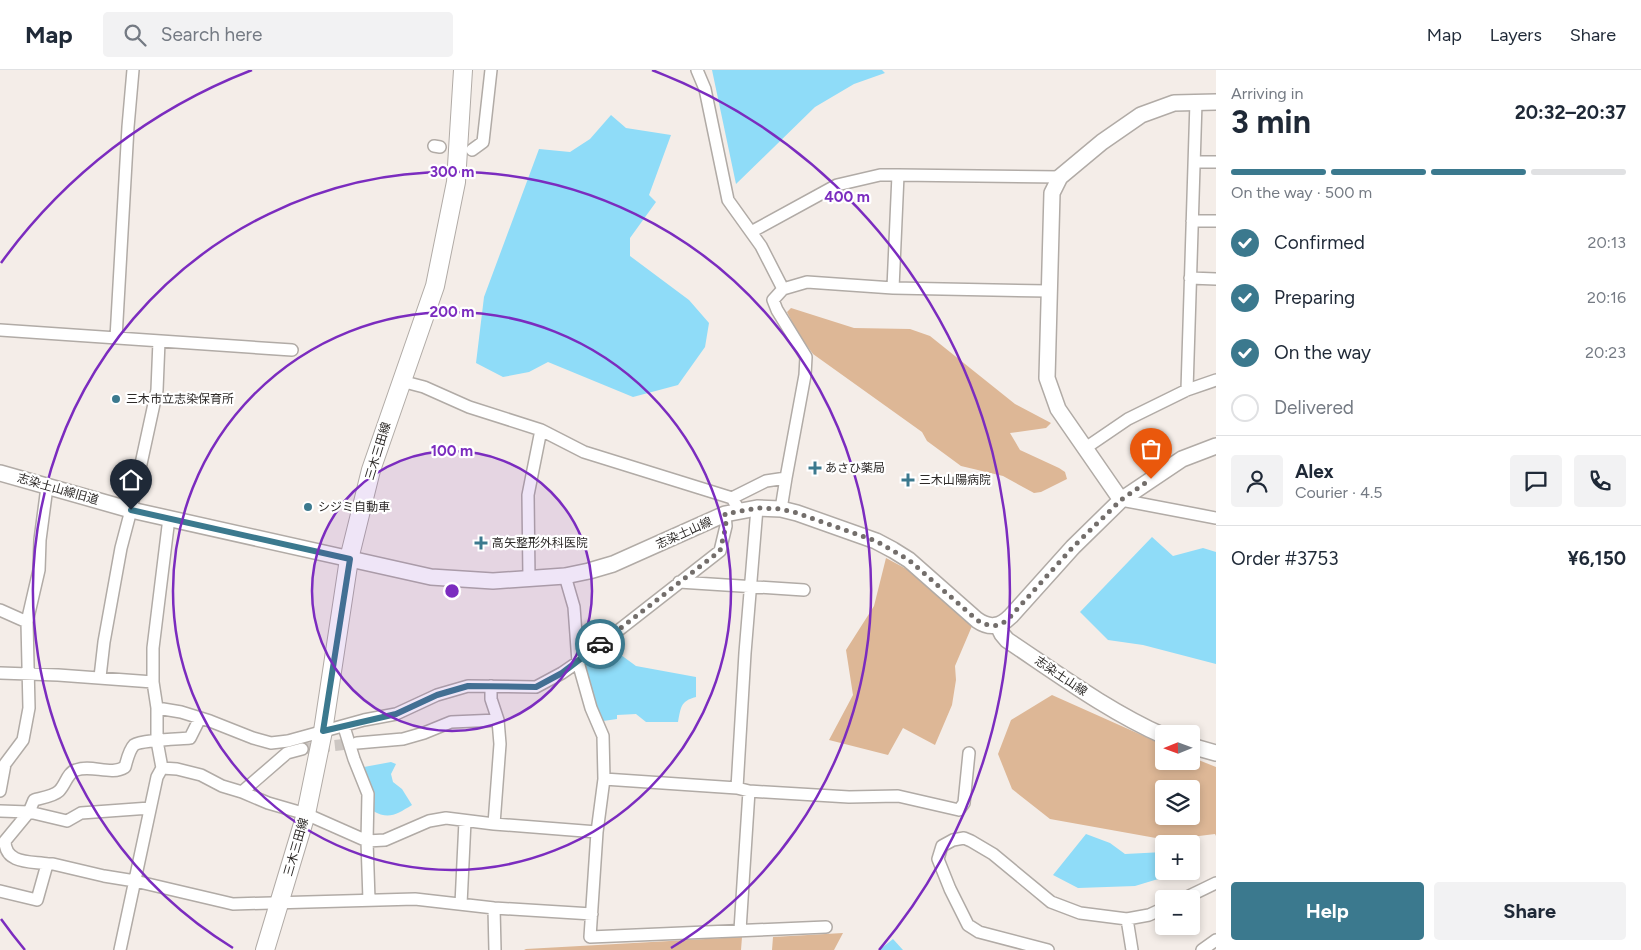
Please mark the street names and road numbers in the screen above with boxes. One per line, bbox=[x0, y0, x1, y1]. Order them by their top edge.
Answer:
street label: 三木三田線 bbox=[363, 420, 393, 482]
street label: 志染土山線旧道 bbox=[16, 471, 100, 507]
street label: 志染土山線 bbox=[654, 514, 714, 552]
street label: 志染土山線 bbox=[1032, 653, 1090, 699]
street label: 三木三田線 bbox=[281, 816, 311, 878]

